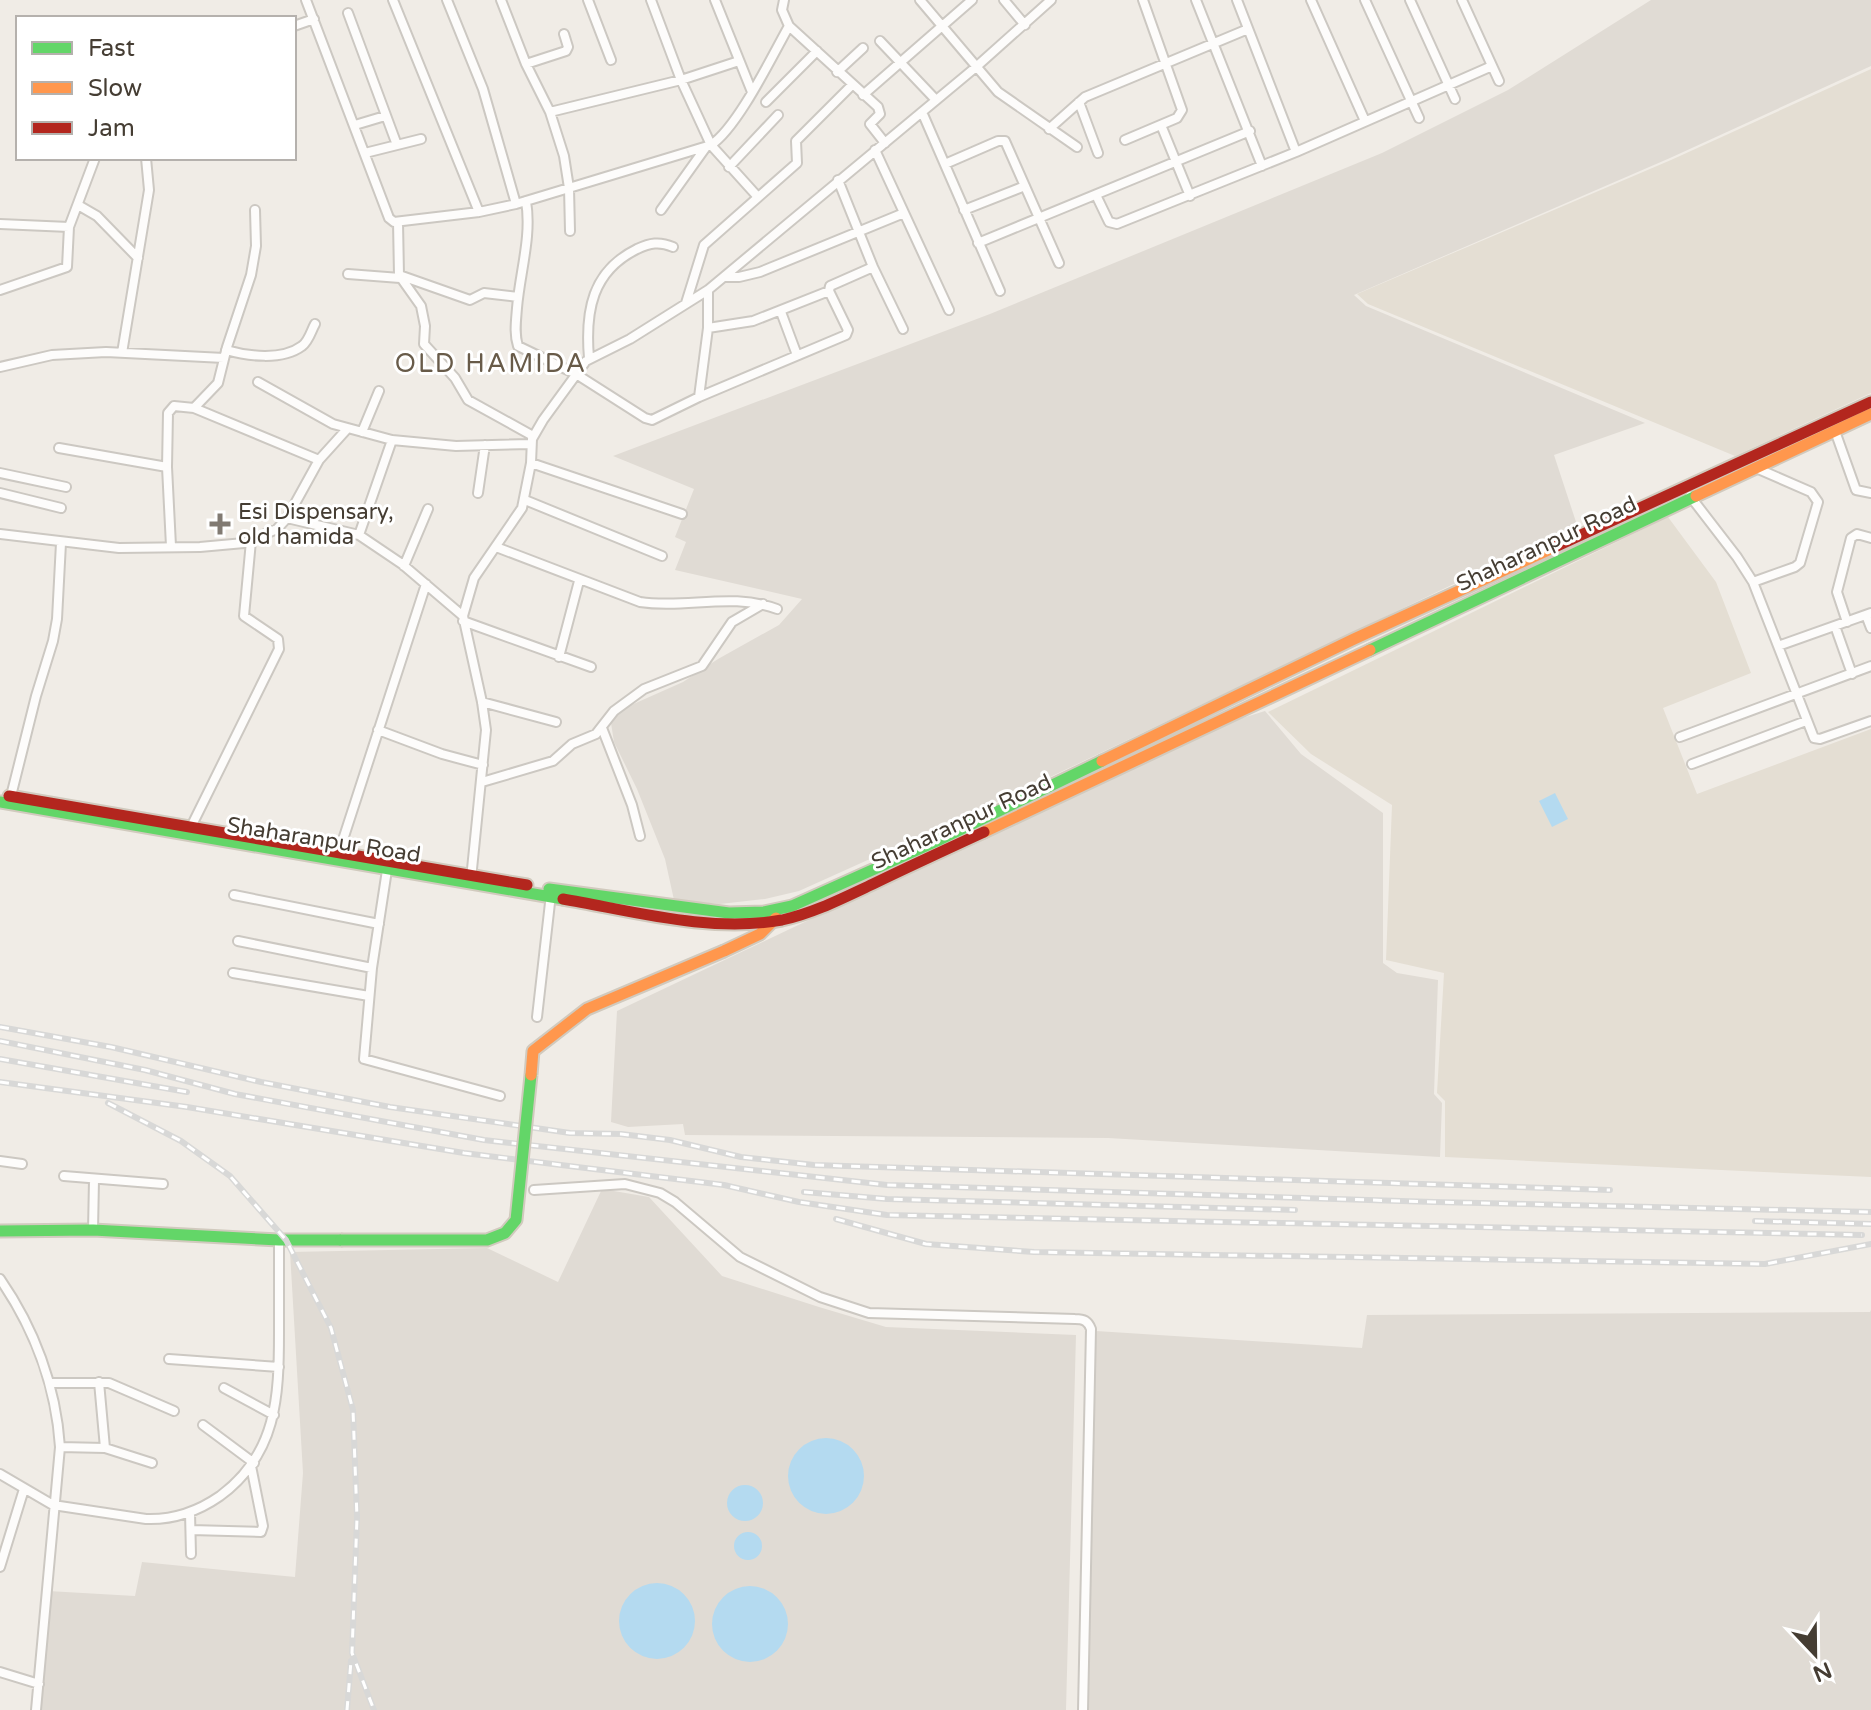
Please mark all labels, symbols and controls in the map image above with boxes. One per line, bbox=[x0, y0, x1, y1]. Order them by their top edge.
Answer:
legend bbox=[16, 16, 296, 160]
text: Fast bbox=[88, 34, 135, 63]
text: Slow bbox=[88, 74, 142, 103]
text: Jam bbox=[88, 114, 135, 143]
district label: OLD HAMIDA bbox=[395, 348, 587, 379]
street label: Shaharanpur Road bbox=[1452, 491, 1641, 597]
place label: Esi Dispensary, old hamida bbox=[238, 499, 394, 550]
marker: Esi Dispensary, old hamida bbox=[209, 513, 231, 535]
street label: Shaharanpur Road bbox=[867, 769, 1056, 875]
street label: Shaharanpur Road bbox=[225, 812, 423, 868]
north arrow bbox=[1775, 1614, 1855, 1694]
text: N bbox=[1809, 1656, 1835, 1687]

